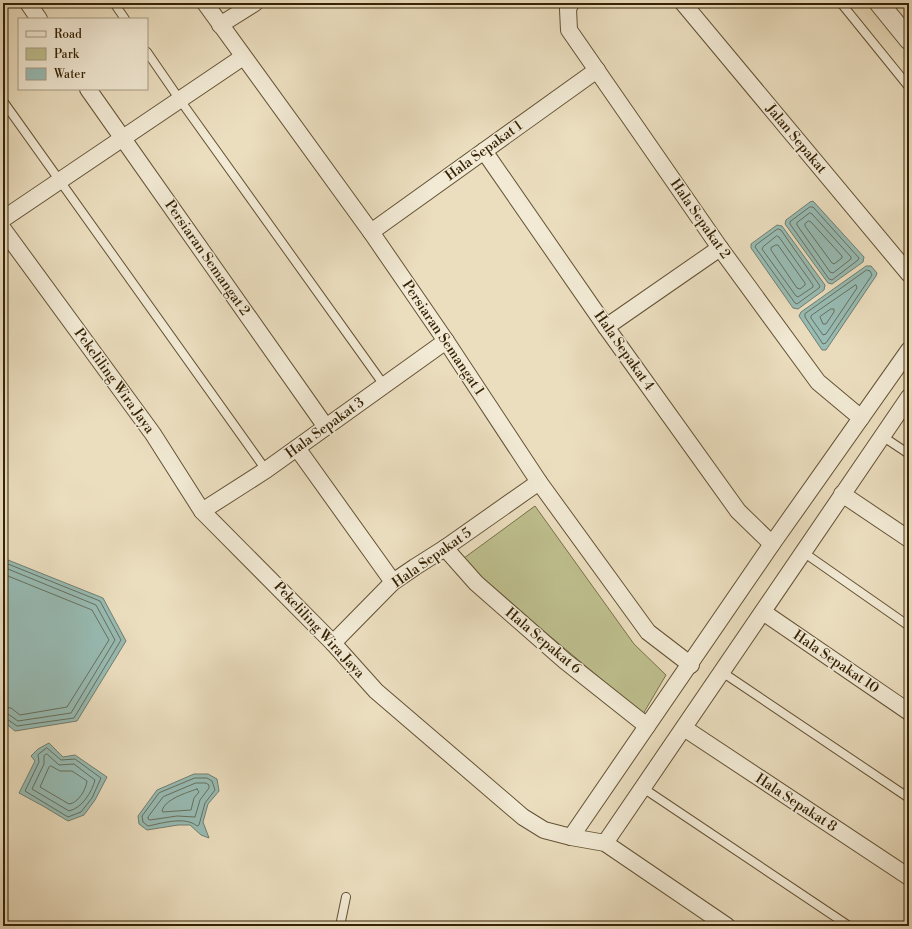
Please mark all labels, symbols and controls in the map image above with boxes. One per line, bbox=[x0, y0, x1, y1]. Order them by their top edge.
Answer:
legend bbox=[18, 18, 148, 90]
text: Road bbox=[54, 27, 82, 42]
text: Park bbox=[54, 47, 80, 62]
text: Water bbox=[53, 67, 86, 82]
street label: Jalan Sepakat bbox=[761, 100, 830, 178]
street label: Hala Sepakat 1 bbox=[442, 117, 526, 185]
street label: Hala Sepakat 2 bbox=[666, 176, 734, 262]
street label: Persiaran Semangat 2 bbox=[160, 197, 254, 319]
street label: Persiaran Semangat 1 bbox=[398, 277, 488, 399]
street label: Hala Sepakat 4 bbox=[590, 307, 658, 395]
street label: Pekeliling Wira Jaya bbox=[70, 325, 159, 438]
street label: Hala Sepakat 3 bbox=[282, 393, 368, 463]
street label: Hala Sepakat 5 bbox=[389, 524, 476, 592]
street label: Pekeliling Wira Jaya bbox=[270, 578, 369, 683]
street label: Hala Sepakat 6 bbox=[501, 604, 585, 678]
street label: Hala Sepakat 10 bbox=[789, 627, 883, 697]
street label: Hala Sepakat 8 bbox=[752, 770, 840, 836]

